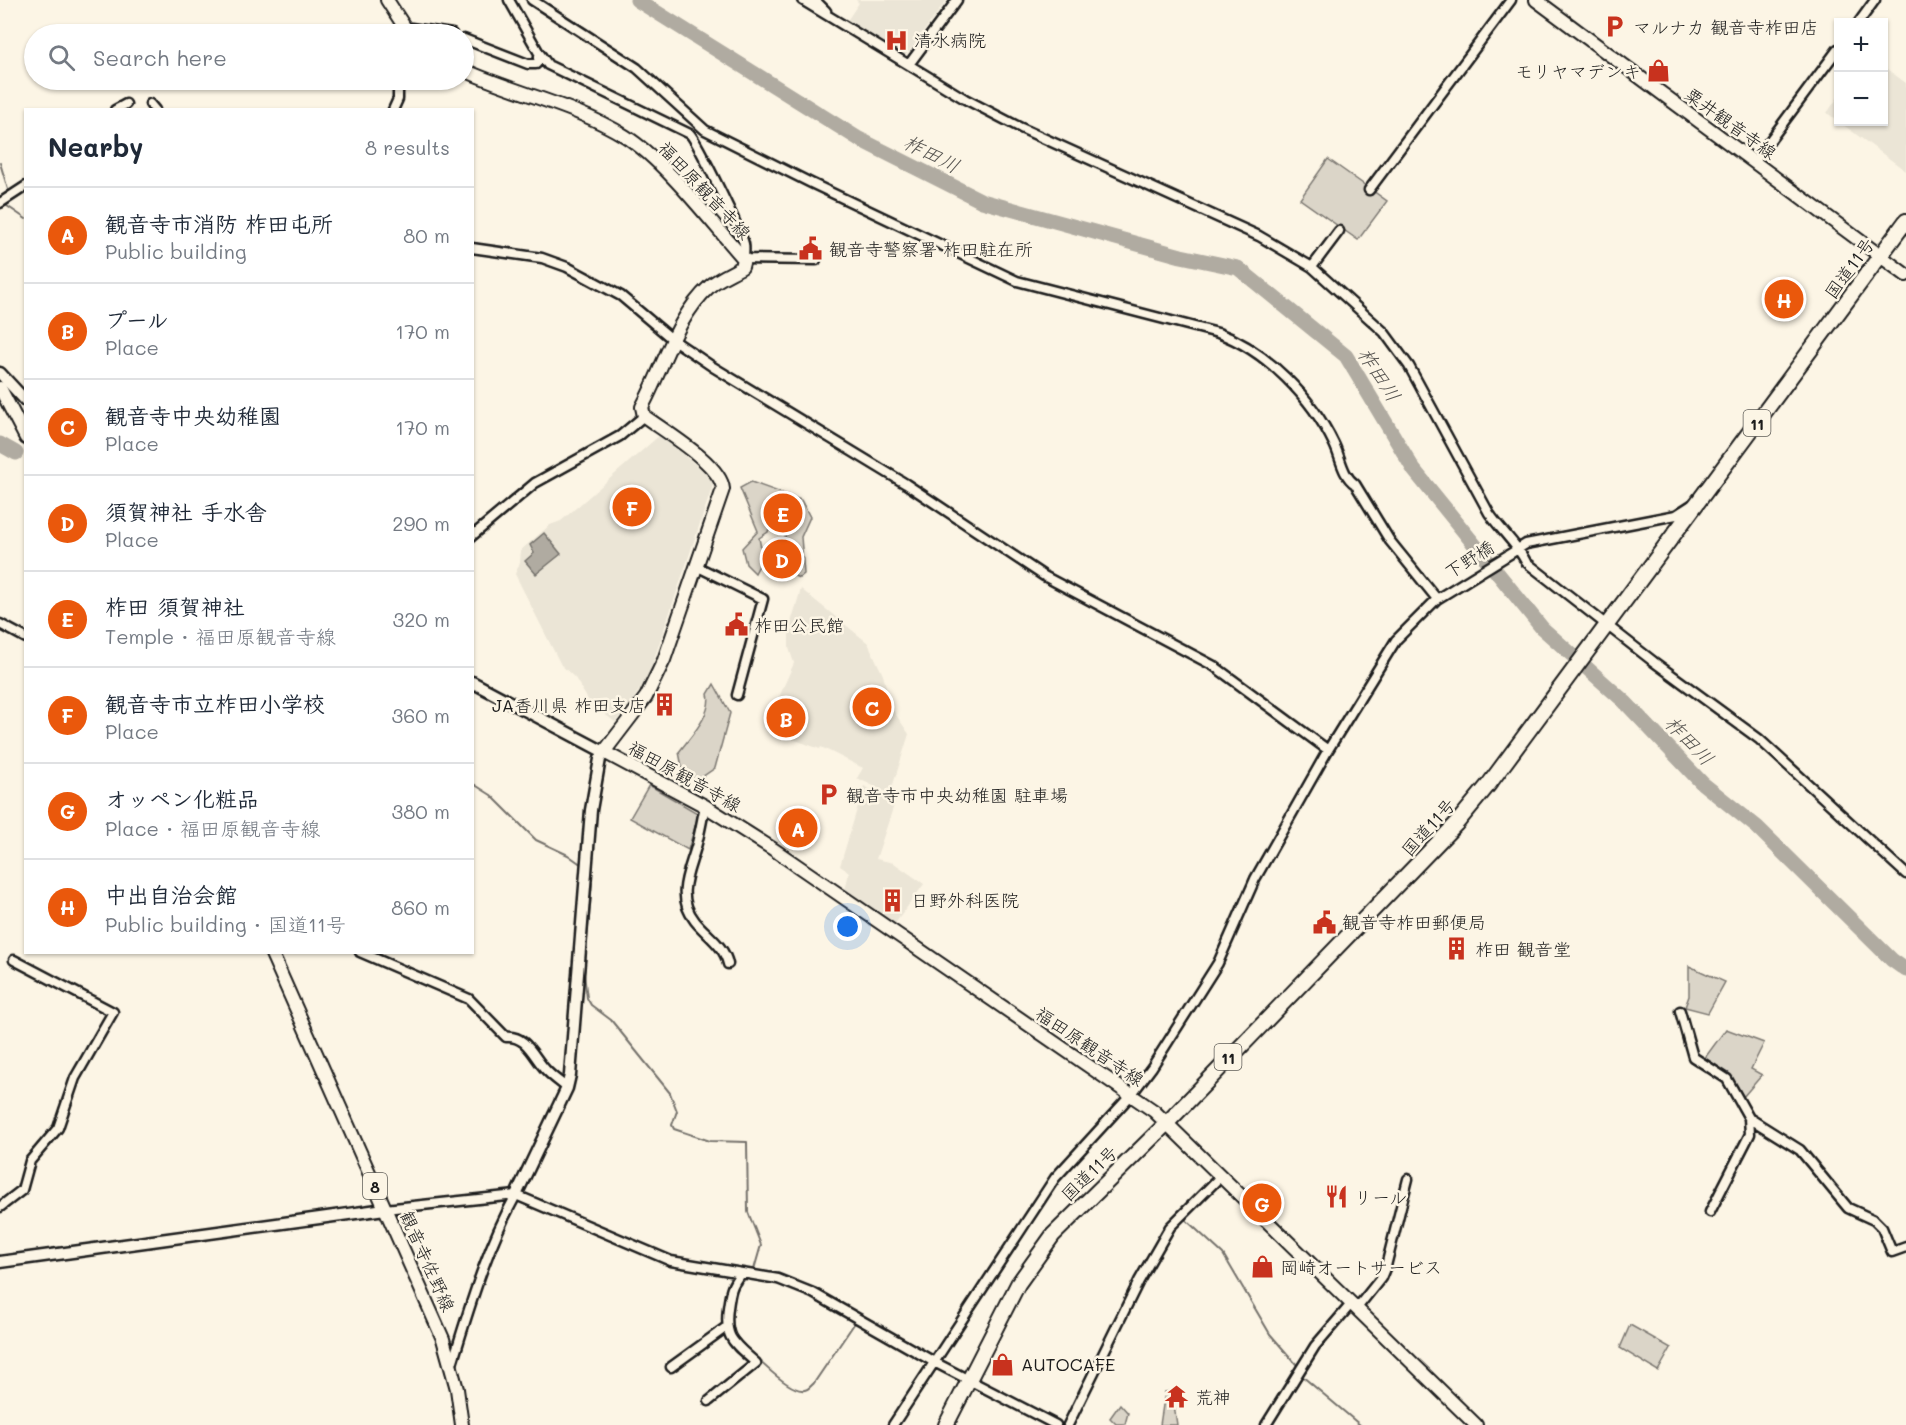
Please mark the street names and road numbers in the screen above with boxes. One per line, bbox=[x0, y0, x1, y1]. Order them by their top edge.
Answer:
street label: 粟井観音寺線 bbox=[1680, 82, 1782, 164]
street label: 福田原観音寺線 bbox=[653, 136, 757, 244]
street label: 国道11号 bbox=[1819, 233, 1879, 303]
road number: 11 bbox=[1744, 410, 1770, 436]
street label: 下野橋 bbox=[1440, 535, 1498, 583]
street label: 福田原観音寺線 bbox=[624, 735, 746, 817]
street label: 国道11号 bbox=[1396, 793, 1460, 861]
street label: 福田原観音寺線 bbox=[1031, 1001, 1149, 1091]
road number: 11 bbox=[1214, 1044, 1242, 1070]
street label: 国道11号 bbox=[1055, 1140, 1123, 1206]
road number: 8 bbox=[363, 1173, 387, 1199]
street label: 観音寺佐野線 bbox=[395, 1207, 461, 1315]

